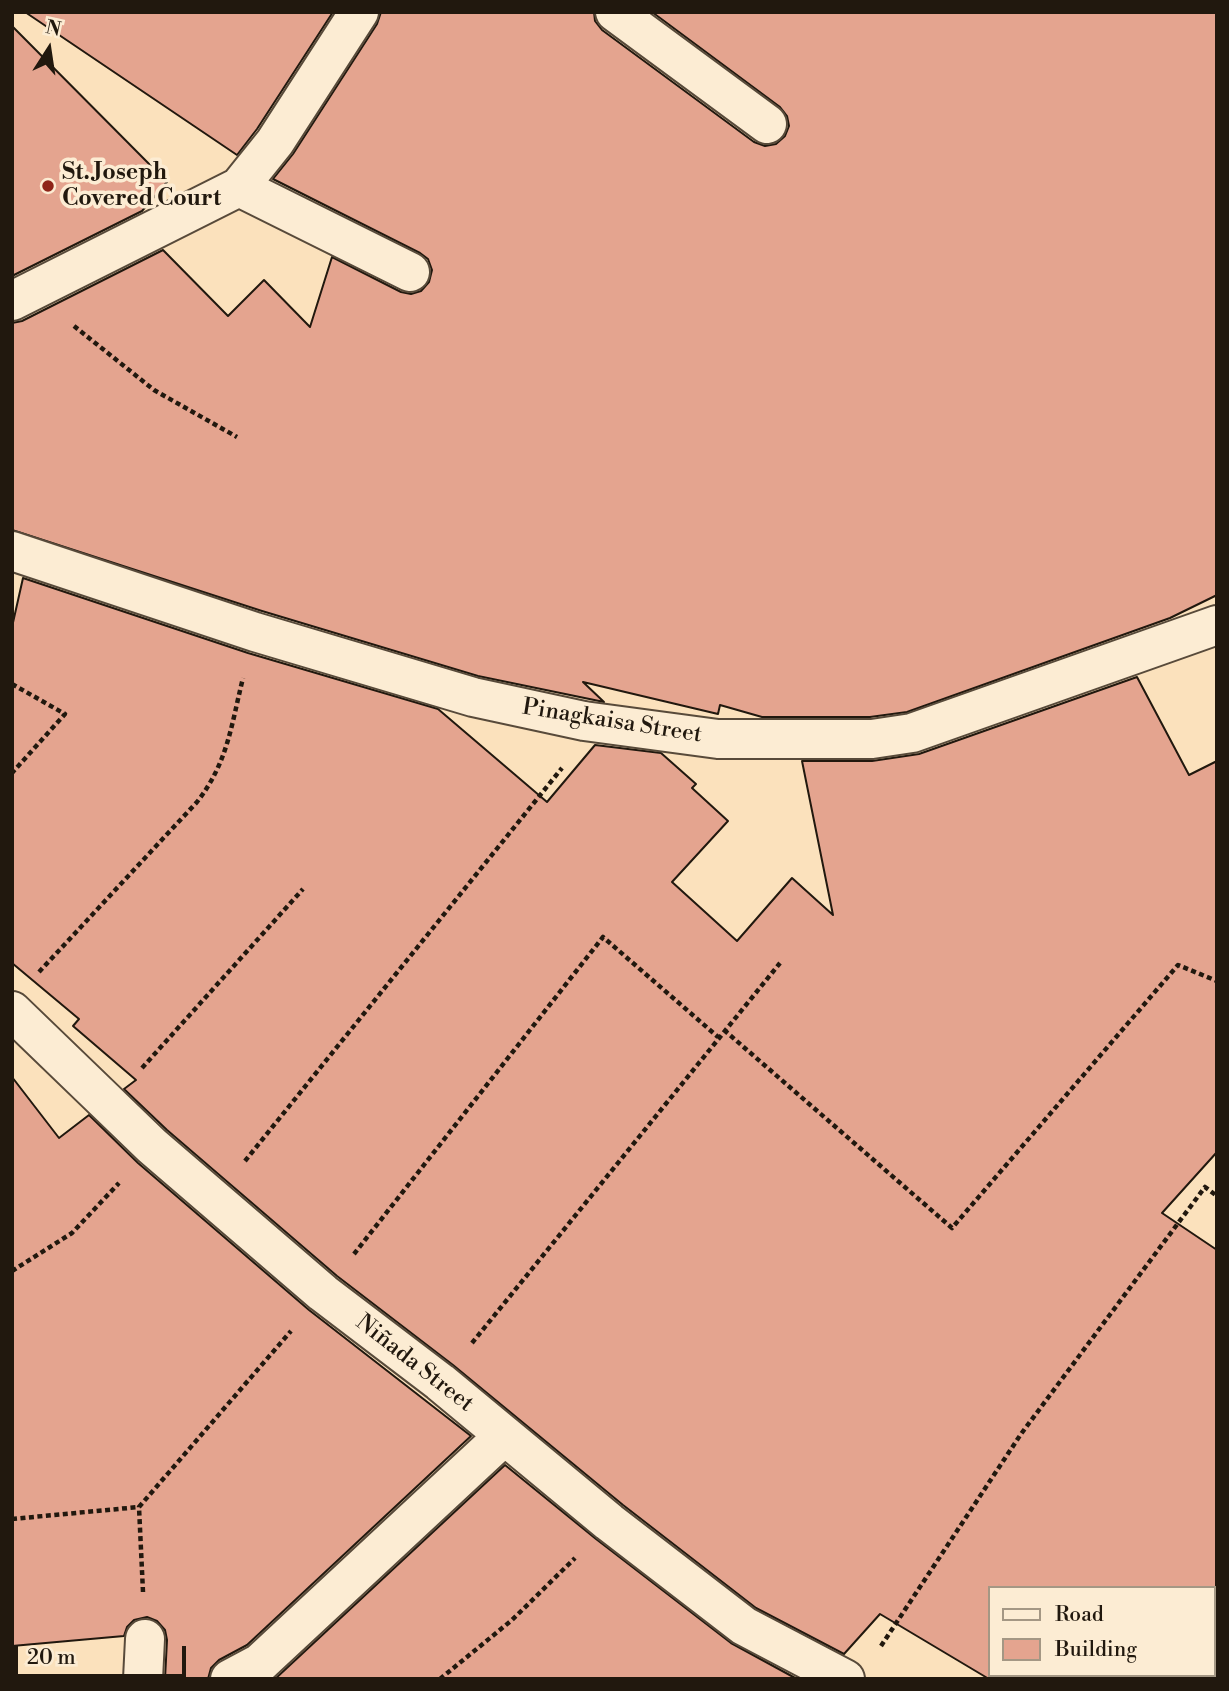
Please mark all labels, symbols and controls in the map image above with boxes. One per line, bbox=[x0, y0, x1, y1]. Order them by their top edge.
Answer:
north arrow bbox=[14, 14, 84, 84]
text: N bbox=[44, 15, 63, 42]
place label: St. Joseph Covered Court bbox=[62, 159, 221, 213]
marker: St. Joseph Covered Court bbox=[40, 178, 56, 194]
street label: Pinagkaisa Street bbox=[520, 694, 704, 750]
street label: Niñada Street bbox=[350, 1309, 478, 1419]
legend bbox=[988, 1586, 1215, 1677]
text: Road bbox=[1055, 1602, 1104, 1628]
scale bar bbox=[18, 1632, 189, 1676]
text: Building bbox=[1055, 1637, 1137, 1663]
text: 20 m bbox=[27, 1645, 76, 1671]

